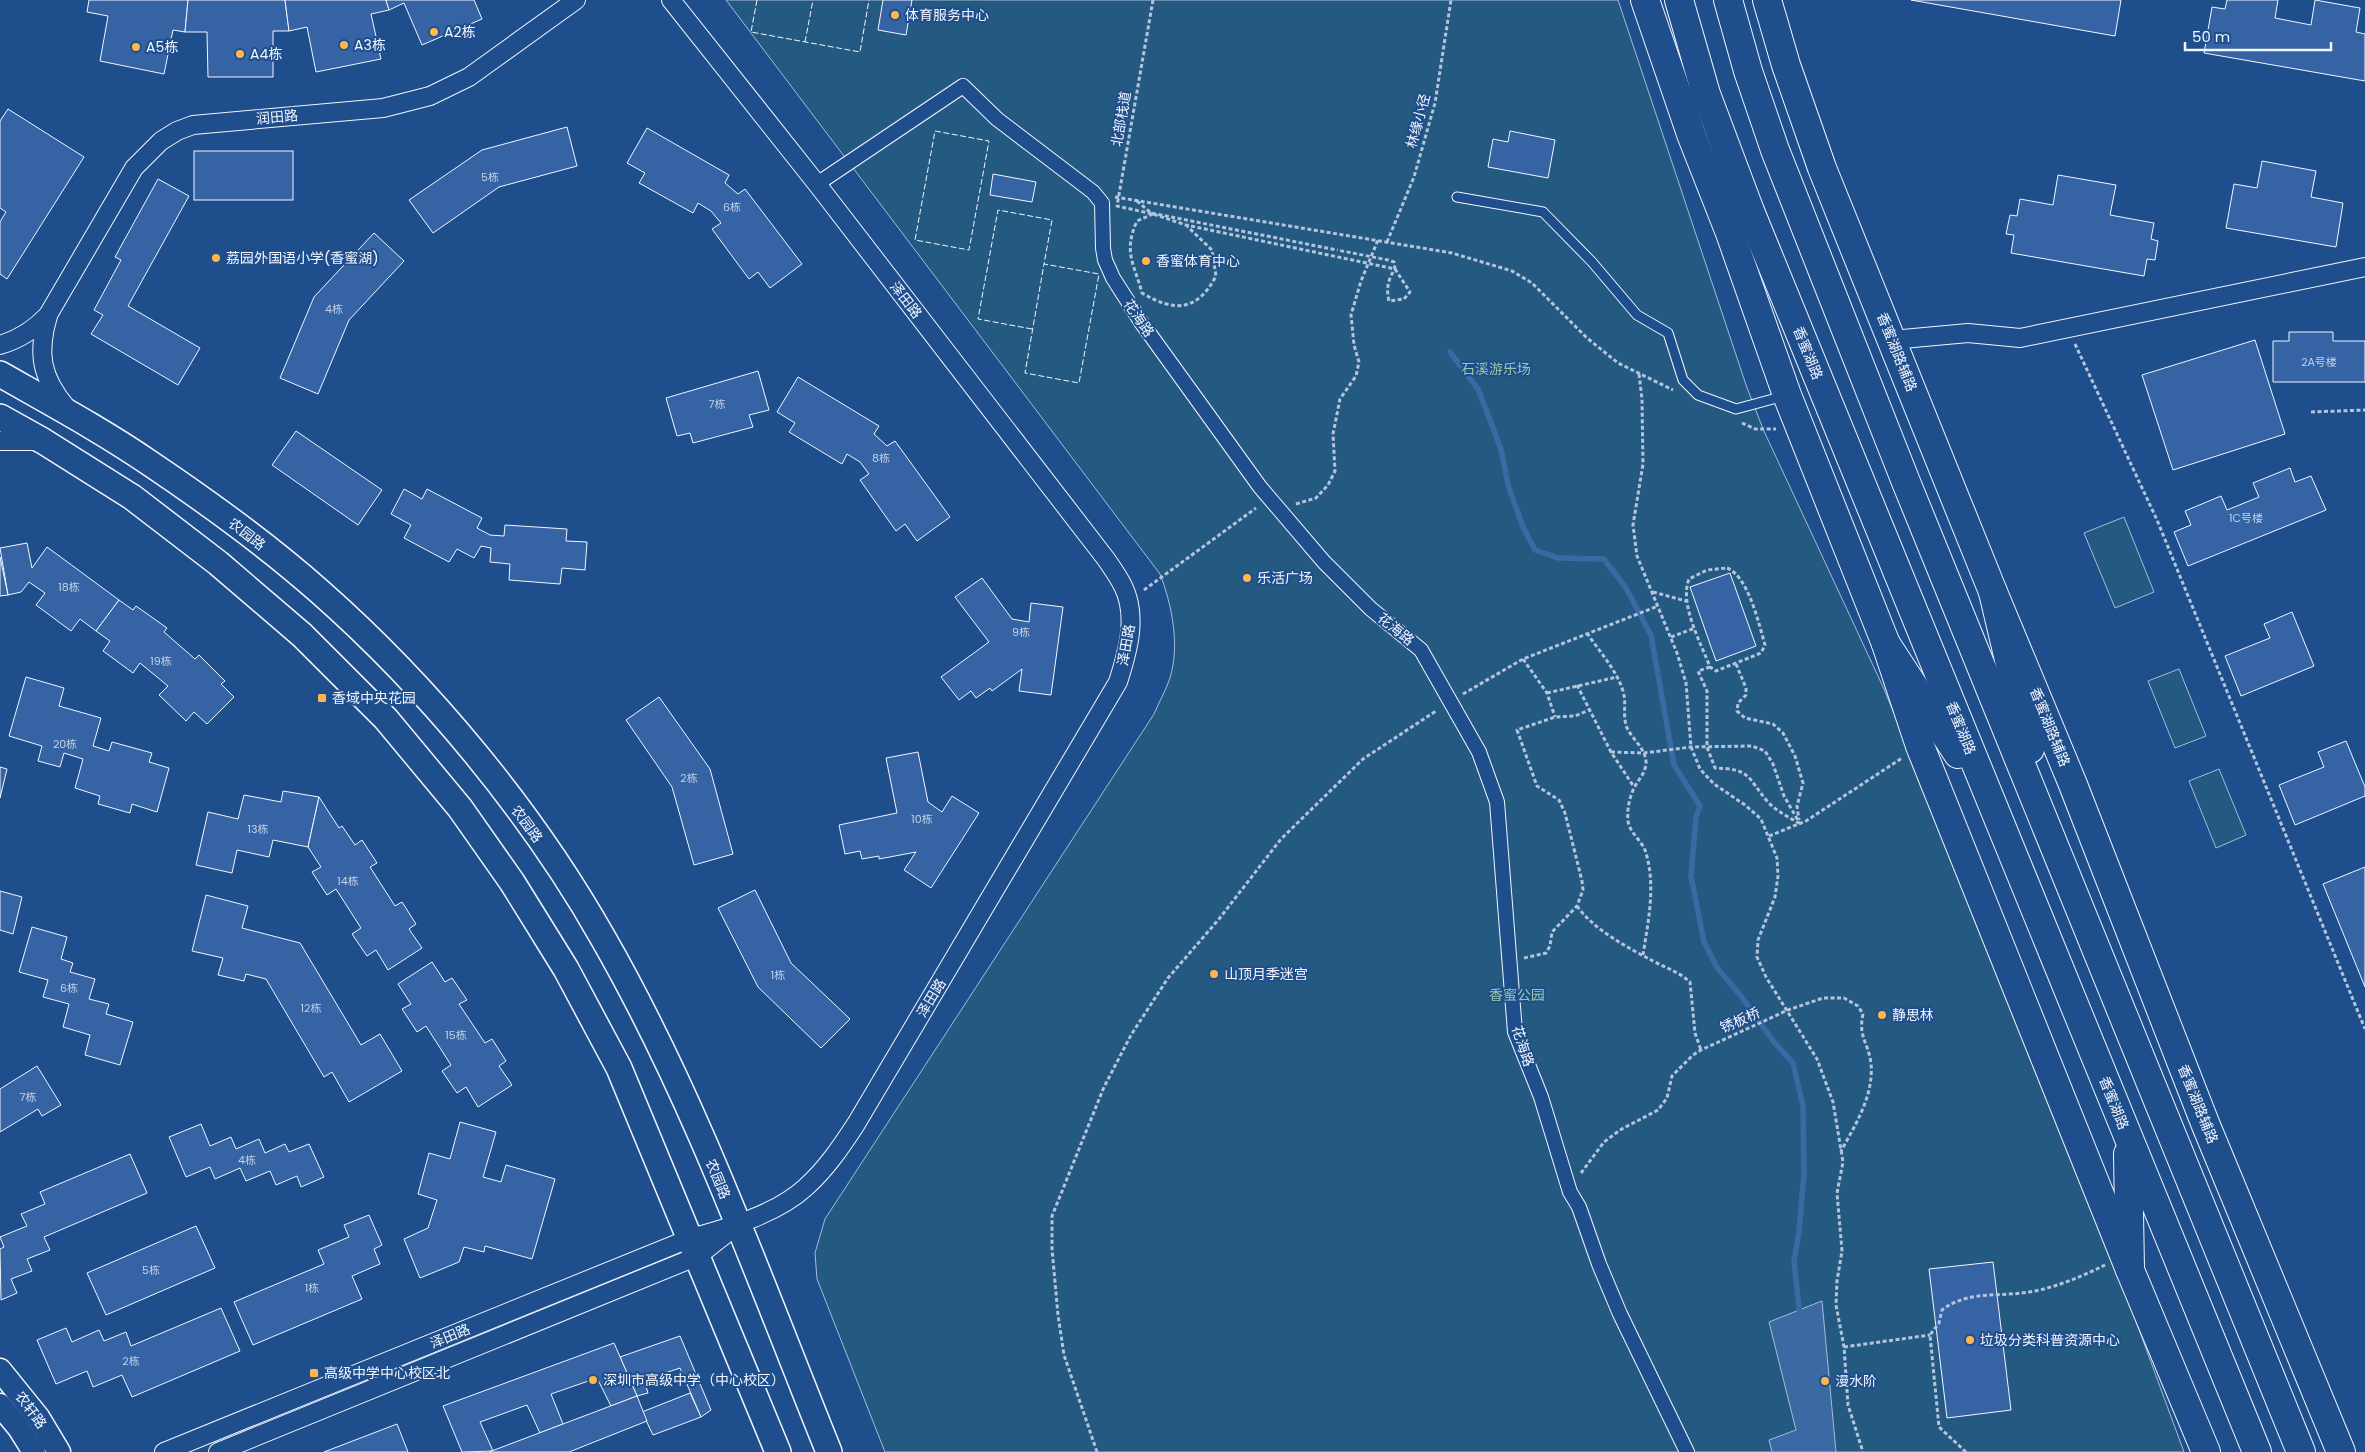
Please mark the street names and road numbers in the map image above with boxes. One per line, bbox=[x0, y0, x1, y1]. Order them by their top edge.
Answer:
street label: 北部栈道 bbox=[1106, 90, 1136, 148]
street label: 林缘小径 bbox=[1401, 91, 1435, 151]
street label: 润田路 bbox=[255, 105, 299, 129]
street label: 泽田路 bbox=[885, 277, 927, 323]
street label: 花海路 bbox=[1119, 295, 1159, 341]
street label: 香蜜湖路辅路 bbox=[1872, 309, 1922, 395]
street label: 香蜜湖路 bbox=[1788, 323, 1828, 383]
street label: 农园路 bbox=[224, 513, 270, 555]
street label: 花海路 bbox=[1373, 608, 1419, 650]
street label: 泽田路 bbox=[1113, 623, 1139, 667]
street label: 香蜜湖路辅路 bbox=[2025, 684, 2075, 770]
street label: 香蜜湖路 bbox=[1941, 698, 1981, 758]
street label: 农园路 bbox=[507, 801, 547, 847]
street label: 泽田路 bbox=[912, 975, 950, 1021]
street label: 锈板桥 bbox=[1717, 1002, 1763, 1038]
street label: 花海路 bbox=[1507, 1023, 1539, 1069]
street label: 香蜜湖路辅路 bbox=[2173, 1061, 2223, 1147]
street label: 香蜜湖路 bbox=[2094, 1073, 2134, 1133]
street label: 农园路 bbox=[701, 1156, 735, 1202]
street label: 泽田路 bbox=[427, 1319, 473, 1353]
street label: 农轩路 bbox=[11, 1387, 51, 1433]

